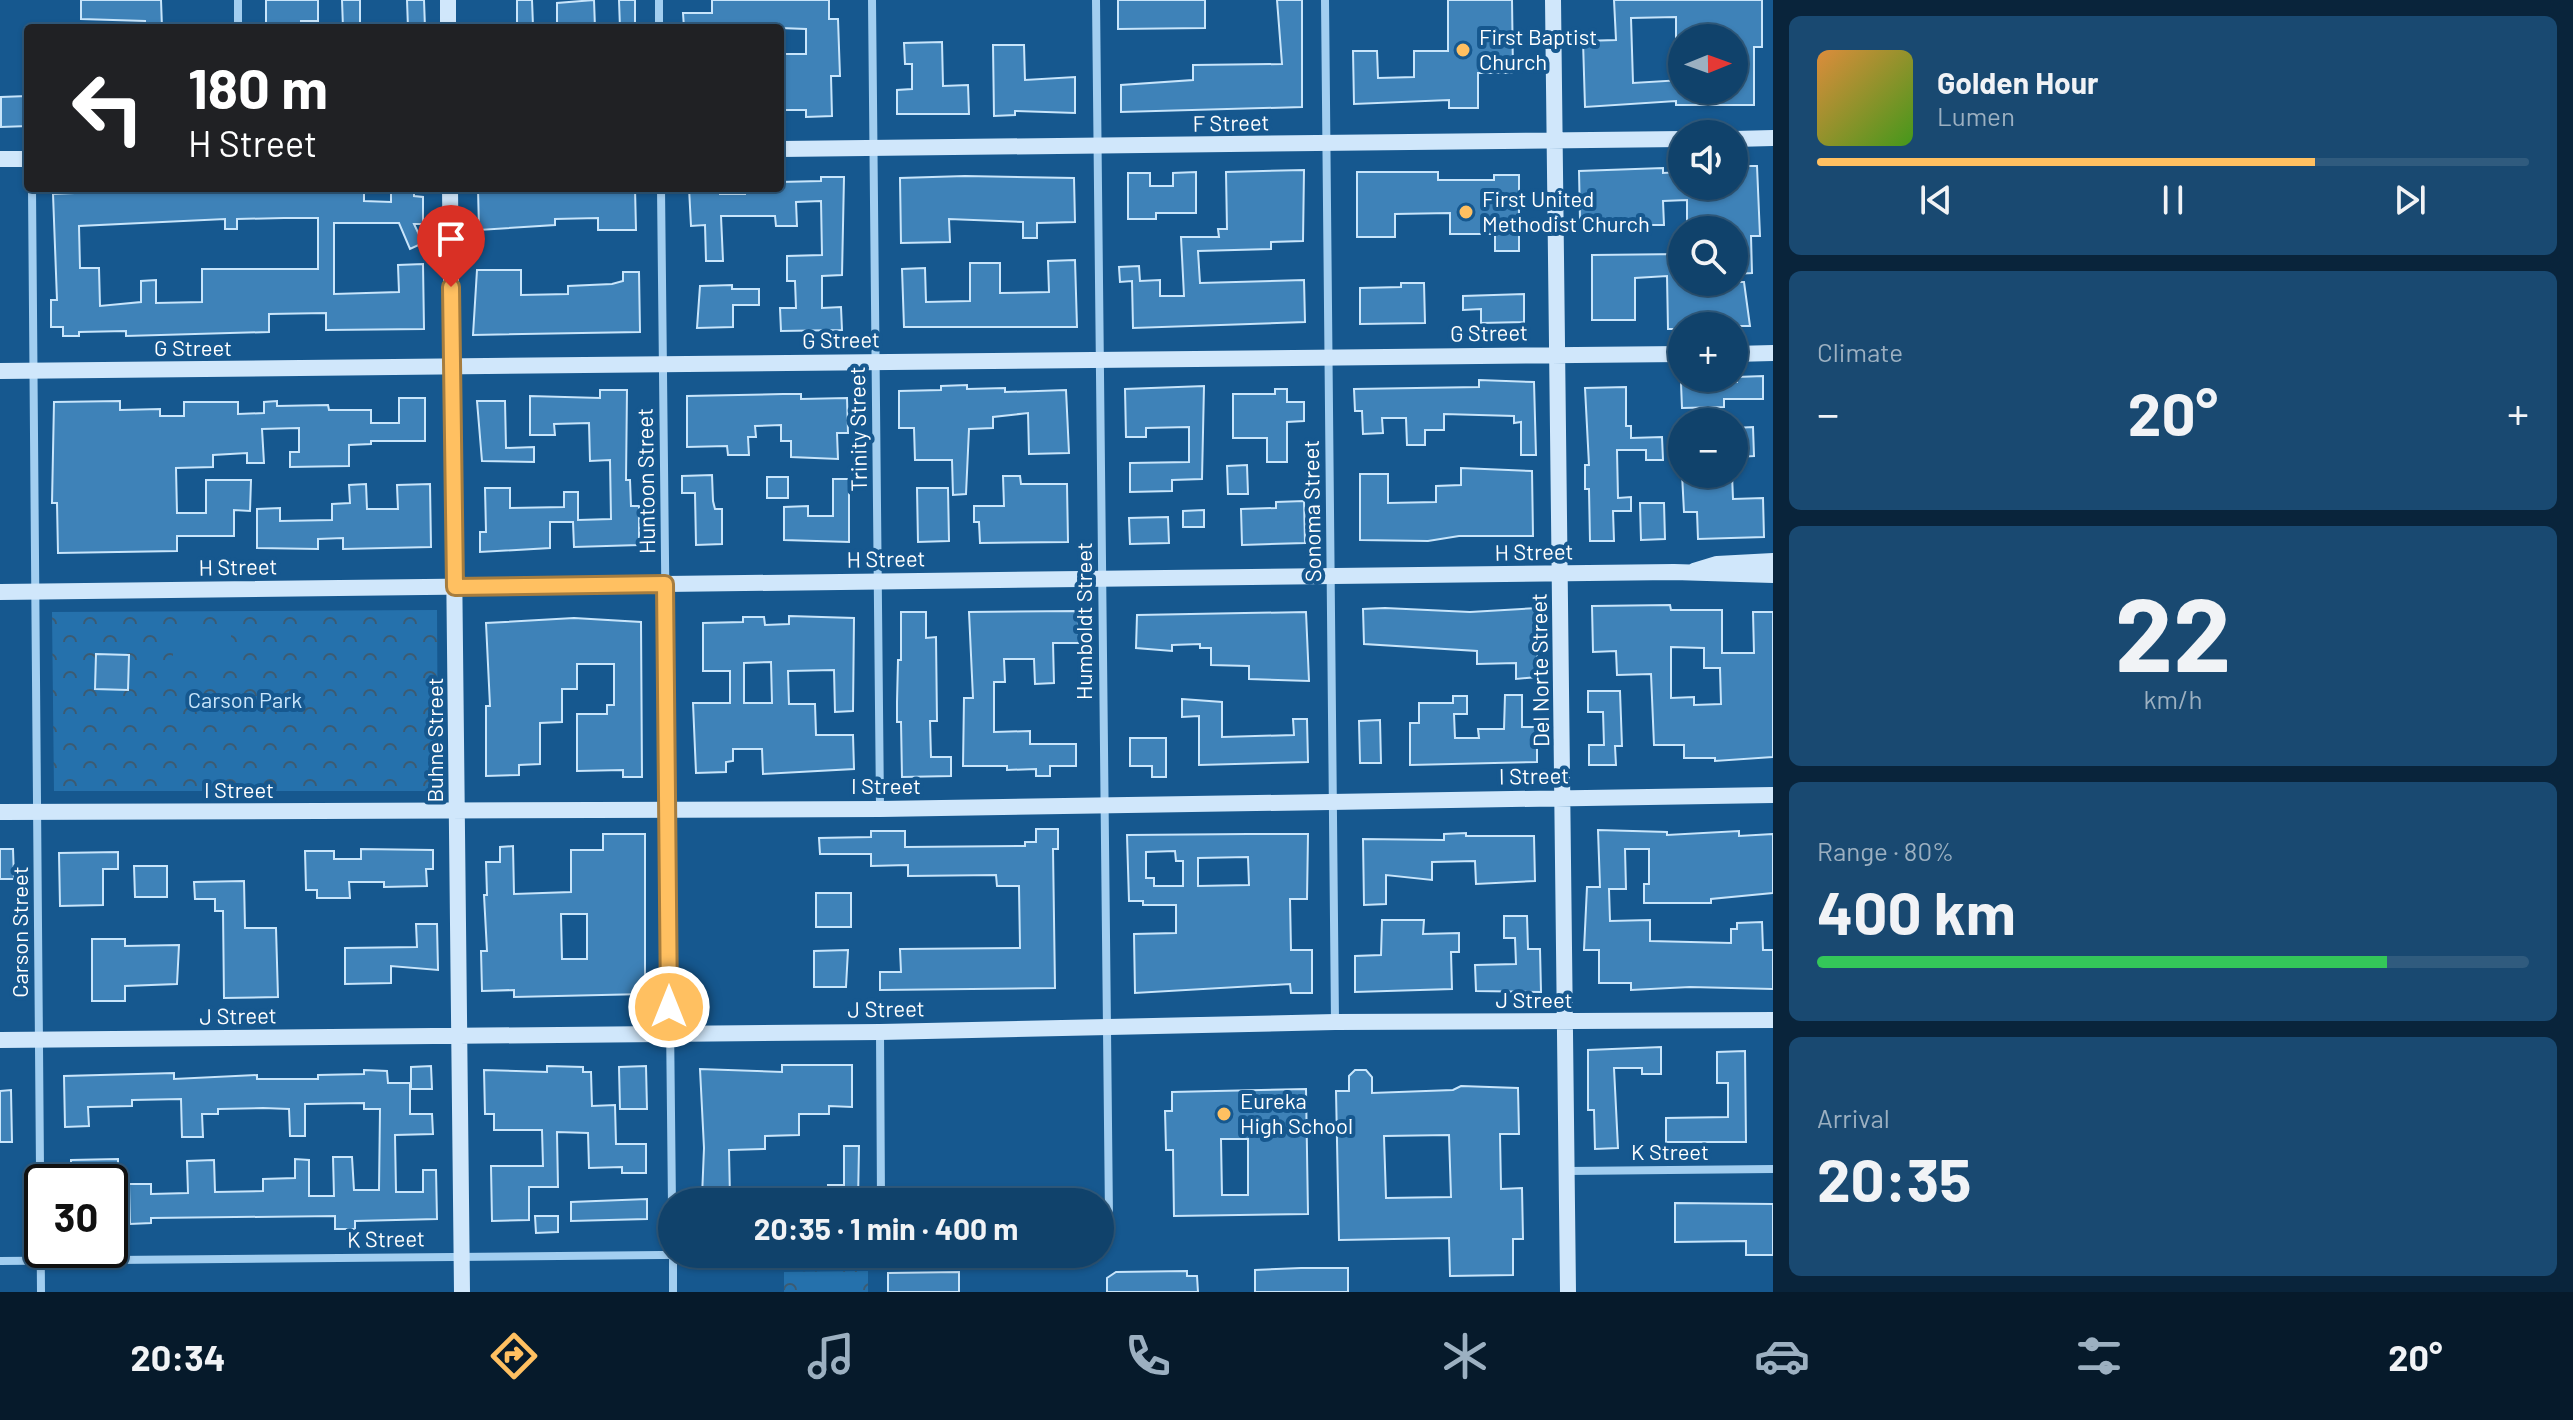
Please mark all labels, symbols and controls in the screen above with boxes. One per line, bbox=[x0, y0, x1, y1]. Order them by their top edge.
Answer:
place label: First Baptist Church bbox=[1479, 23, 1597, 74]
north arrow bbox=[1668, 24, 1748, 104]
map controls bbox=[1668, 24, 1748, 488]
marker: First Baptist Church bbox=[1454, 41, 1472, 59]
text: 180 m bbox=[188, 53, 328, 120]
icon: left bbox=[56, 56, 160, 160]
text: Golden Hour bbox=[1937, 64, 2099, 100]
text: Lumen bbox=[1937, 100, 2015, 131]
street label: F Street bbox=[1192, 108, 1270, 136]
button: sound bbox=[1668, 120, 1748, 200]
text: H Street bbox=[188, 121, 317, 164]
icon: previous bbox=[1914, 178, 1958, 222]
icon: pause bbox=[2151, 178, 2195, 222]
icon: next bbox=[2388, 178, 2432, 222]
place label: First United Methodist Church bbox=[1482, 185, 1650, 236]
marker: First United Methodist Church bbox=[1457, 203, 1475, 221]
pin bbox=[417, 205, 485, 287]
button: search bbox=[1668, 216, 1748, 296]
icon: arrive bbox=[429, 217, 473, 261]
button: + bbox=[1668, 312, 1748, 392]
street label: G Street bbox=[1450, 318, 1528, 346]
street label: G Street bbox=[802, 325, 880, 353]
street label: G Street bbox=[154, 334, 232, 360]
text: Climate bbox=[1817, 336, 1903, 367]
street label: Trinity Street bbox=[843, 366, 871, 492]
text: 20° bbox=[2128, 376, 2218, 448]
text: − bbox=[1817, 386, 1839, 439]
text: + bbox=[2507, 386, 2529, 439]
street label: Huntoon Street bbox=[631, 408, 659, 554]
button: − bbox=[1668, 408, 1748, 488]
street label: Sonoma Street bbox=[1297, 440, 1325, 582]
street label: H Street bbox=[1494, 537, 1574, 565]
street label: Humboldt Street bbox=[1070, 542, 1096, 700]
street label: H Street bbox=[846, 544, 926, 572]
street label: H Street bbox=[198, 552, 278, 580]
text: 22 bbox=[2115, 568, 2231, 693]
street label: Del Norte Street bbox=[1525, 593, 1553, 747]
street label: Buhne Street bbox=[421, 677, 447, 803]
text: km/h bbox=[2144, 683, 2202, 714]
park label: Carson Park bbox=[188, 686, 302, 712]
street label: I Street bbox=[1499, 761, 1569, 789]
street label: I Street bbox=[851, 772, 921, 798]
street label: I Street bbox=[204, 776, 274, 802]
text: Range · 80% bbox=[1817, 835, 1954, 866]
street label: Carson Street bbox=[6, 866, 32, 998]
text: 400 km bbox=[1817, 875, 2016, 947]
position arrow bbox=[627, 965, 711, 1049]
street label: J Street bbox=[1495, 986, 1573, 1012]
street label: J Street bbox=[847, 994, 925, 1022]
street label: J Street bbox=[199, 1001, 277, 1029]
place label: Eureka High School bbox=[1240, 1087, 1353, 1138]
text: Arrival bbox=[1817, 1102, 1890, 1133]
marker: Eureka High School bbox=[1215, 1105, 1233, 1123]
street label: K Street bbox=[1631, 1138, 1709, 1164]
text: 20:35 bbox=[1817, 1142, 1971, 1214]
speed limit sign: 30 bbox=[24, 1164, 128, 1268]
text: 20:35 · 1 min · 400 m bbox=[754, 1210, 1018, 1246]
street label: K Street bbox=[347, 1224, 425, 1252]
icon: directions bbox=[486, 1328, 542, 1384]
icon: music bbox=[803, 1328, 859, 1384]
icon: phone bbox=[1120, 1328, 1176, 1384]
icon: climate bbox=[1437, 1328, 1493, 1384]
icon: car bbox=[1754, 1328, 1810, 1384]
icon: filters bbox=[2071, 1328, 2127, 1384]
text: 20:34 bbox=[130, 1335, 226, 1378]
text: 20° bbox=[2388, 1335, 2443, 1378]

